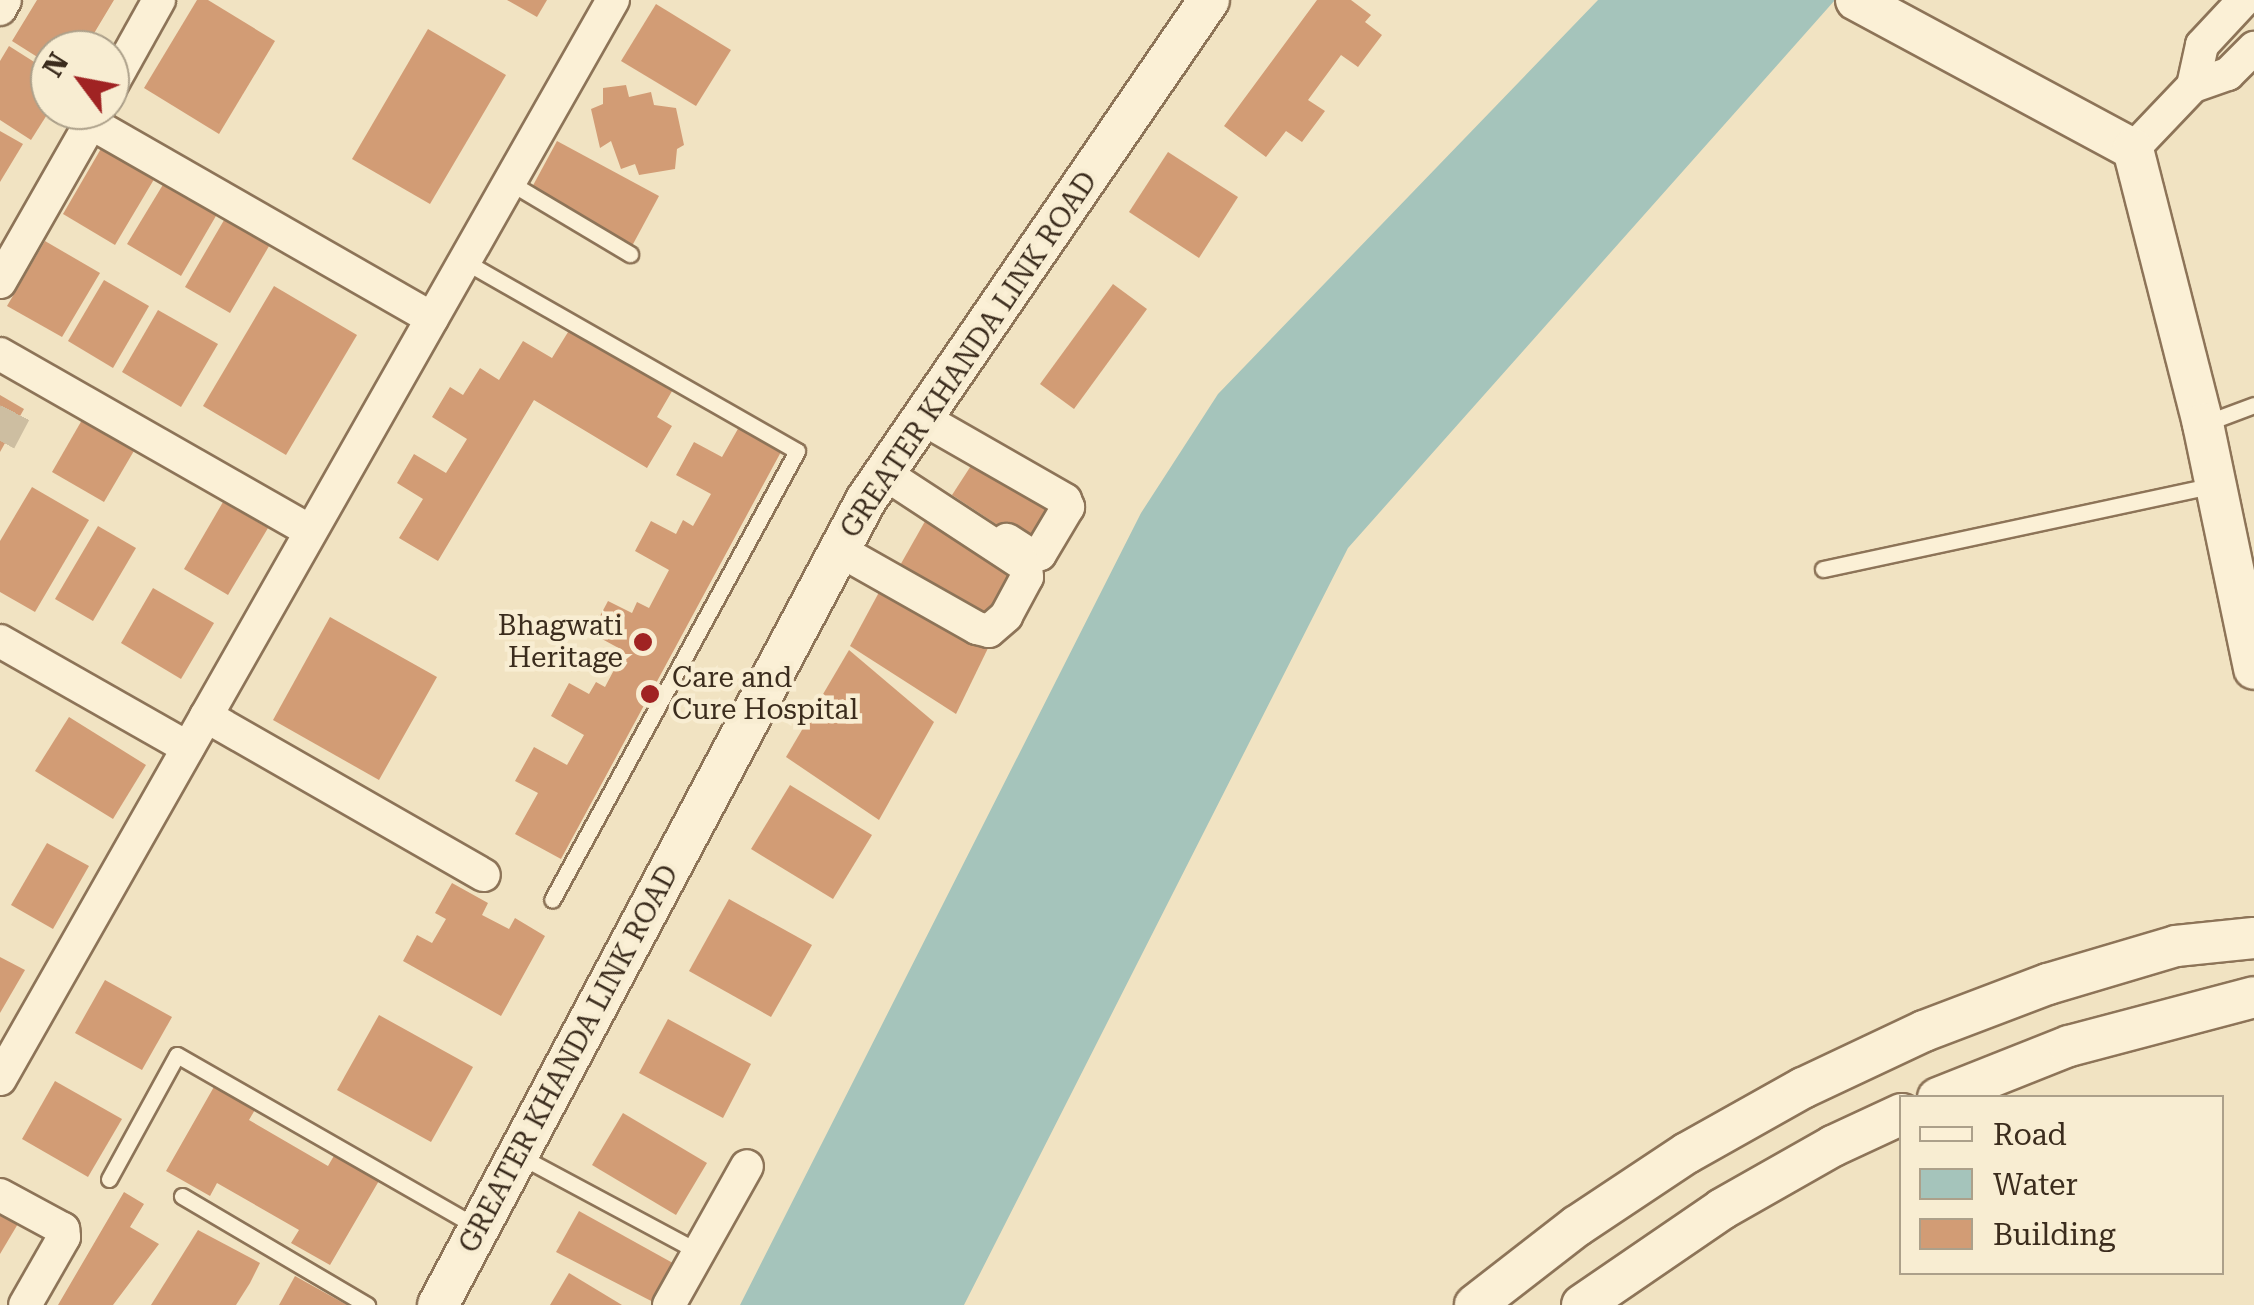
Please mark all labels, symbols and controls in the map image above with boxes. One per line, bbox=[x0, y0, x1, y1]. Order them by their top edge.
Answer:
north arrow bbox=[30, 30, 130, 130]
text: N bbox=[36, 47, 76, 83]
street label: GREATER KHANDA LINK ROAD bbox=[834, 166, 1104, 544]
place label: Bhagwati Heritage bbox=[498, 609, 623, 675]
marker: Bhagwati Heritage bbox=[632, 631, 654, 653]
place label: Care and Cure Hospital bbox=[672, 661, 858, 727]
marker: Care and Cure Hospital bbox=[637, 681, 663, 707]
street label: GREATER KHANDA LINK ROAD bbox=[452, 859, 686, 1259]
legend bbox=[1899, 1095, 2224, 1275]
text: Road bbox=[1993, 1117, 2067, 1152]
text: Water bbox=[1993, 1167, 2078, 1202]
text: Building bbox=[1993, 1217, 2116, 1252]

